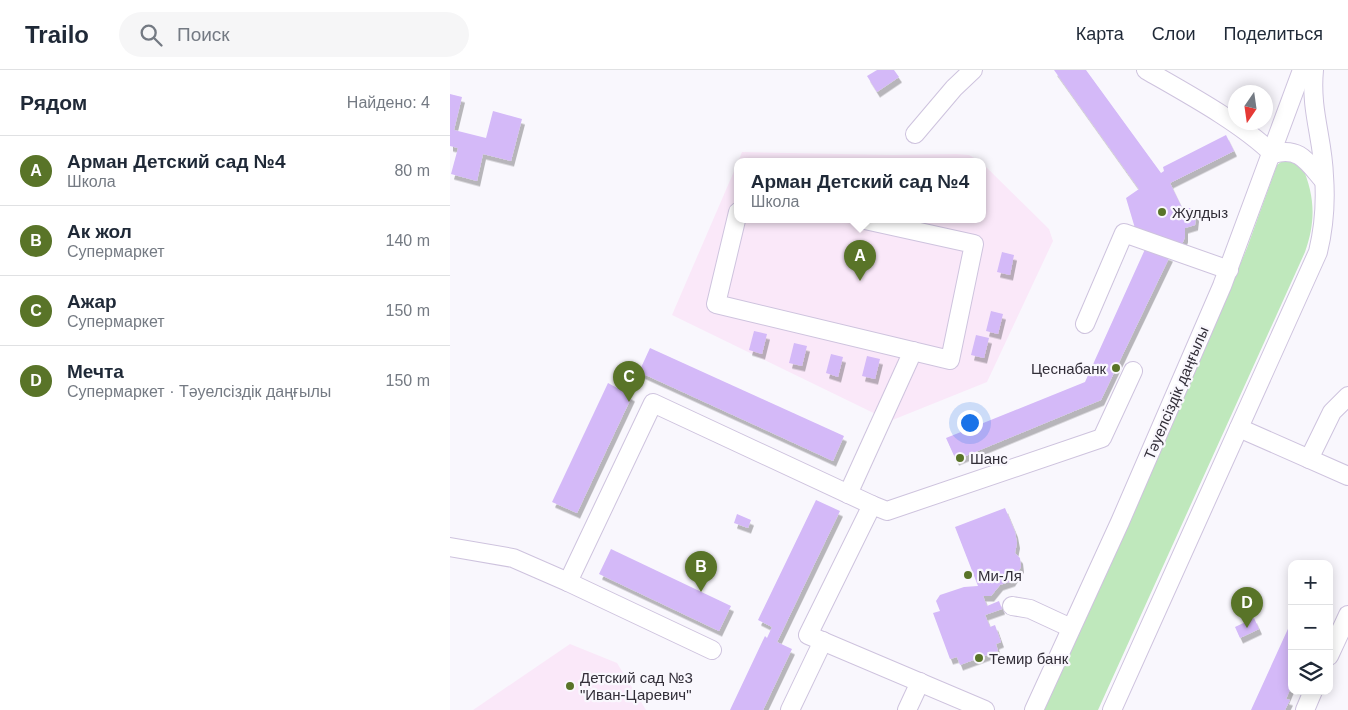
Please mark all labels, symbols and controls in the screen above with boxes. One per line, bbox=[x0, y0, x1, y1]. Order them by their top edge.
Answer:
search box bbox=[119, 12, 469, 57]
text: Trailo bbox=[25, 21, 89, 48]
icon: search bbox=[137, 21, 165, 49]
text: Поиск bbox=[177, 24, 230, 45]
text: Карта bbox=[1076, 24, 1124, 44]
text: Слои bbox=[1152, 24, 1196, 44]
text: Поделиться bbox=[1224, 24, 1323, 44]
north arrow bbox=[1228, 85, 1273, 130]
text: Рядом bbox=[20, 91, 87, 114]
text: Найдено: 4 bbox=[347, 94, 430, 111]
text: Арман Детский сад №4 bbox=[67, 151, 286, 172]
popup bbox=[734, 158, 986, 223]
text: A bbox=[30, 162, 42, 179]
text: 80 m bbox=[394, 162, 430, 179]
text: Арман Детский сад №4 bbox=[751, 171, 969, 192]
text: Школа bbox=[67, 173, 116, 190]
text: Школа bbox=[751, 193, 799, 210]
place label: Жулдыз bbox=[1172, 204, 1228, 221]
marker: Жулдыз bbox=[1156, 206, 1168, 218]
text: Ак жол bbox=[67, 221, 132, 242]
text: B bbox=[30, 232, 42, 249]
text: 140 m bbox=[386, 232, 430, 249]
pin: A bbox=[844, 240, 876, 281]
text: Супермаркет bbox=[67, 243, 165, 260]
text: Ажар bbox=[67, 291, 117, 312]
text: C bbox=[30, 302, 42, 319]
text: 150 m bbox=[386, 302, 430, 319]
text: Супермаркет bbox=[67, 313, 165, 330]
street label: Тәуелсіздік даңғылы bbox=[1140, 324, 1212, 462]
place label: Цеснабанк bbox=[1031, 360, 1106, 377]
text: Мечта bbox=[67, 361, 124, 382]
pin: C bbox=[613, 361, 645, 402]
marker: Цеснабанк bbox=[1110, 362, 1122, 374]
text: D bbox=[30, 372, 42, 389]
text: 150 m bbox=[386, 372, 430, 389]
text: Супермаркет · Тәуелсіздік даңғылы bbox=[67, 383, 331, 400]
your location bbox=[957, 410, 983, 436]
place label: Шанс bbox=[970, 450, 1008, 467]
marker: Шанс bbox=[954, 452, 966, 464]
pin: B bbox=[685, 551, 717, 592]
map controls bbox=[1288, 560, 1333, 695]
button: + bbox=[1288, 560, 1333, 605]
place label: Ми-Ля bbox=[978, 567, 1022, 584]
marker: Ми-Ля bbox=[962, 569, 974, 581]
pin: D bbox=[1231, 587, 1263, 628]
button: − bbox=[1288, 605, 1333, 650]
place label: Темир банк bbox=[989, 650, 1069, 667]
button: layers bbox=[1288, 650, 1333, 695]
marker: Темир банк bbox=[973, 652, 985, 664]
place label: Детский сад №3 "Иван-Царевич" bbox=[580, 669, 693, 703]
marker: Детский сад №3 "Иван-Царевич" bbox=[564, 680, 576, 692]

